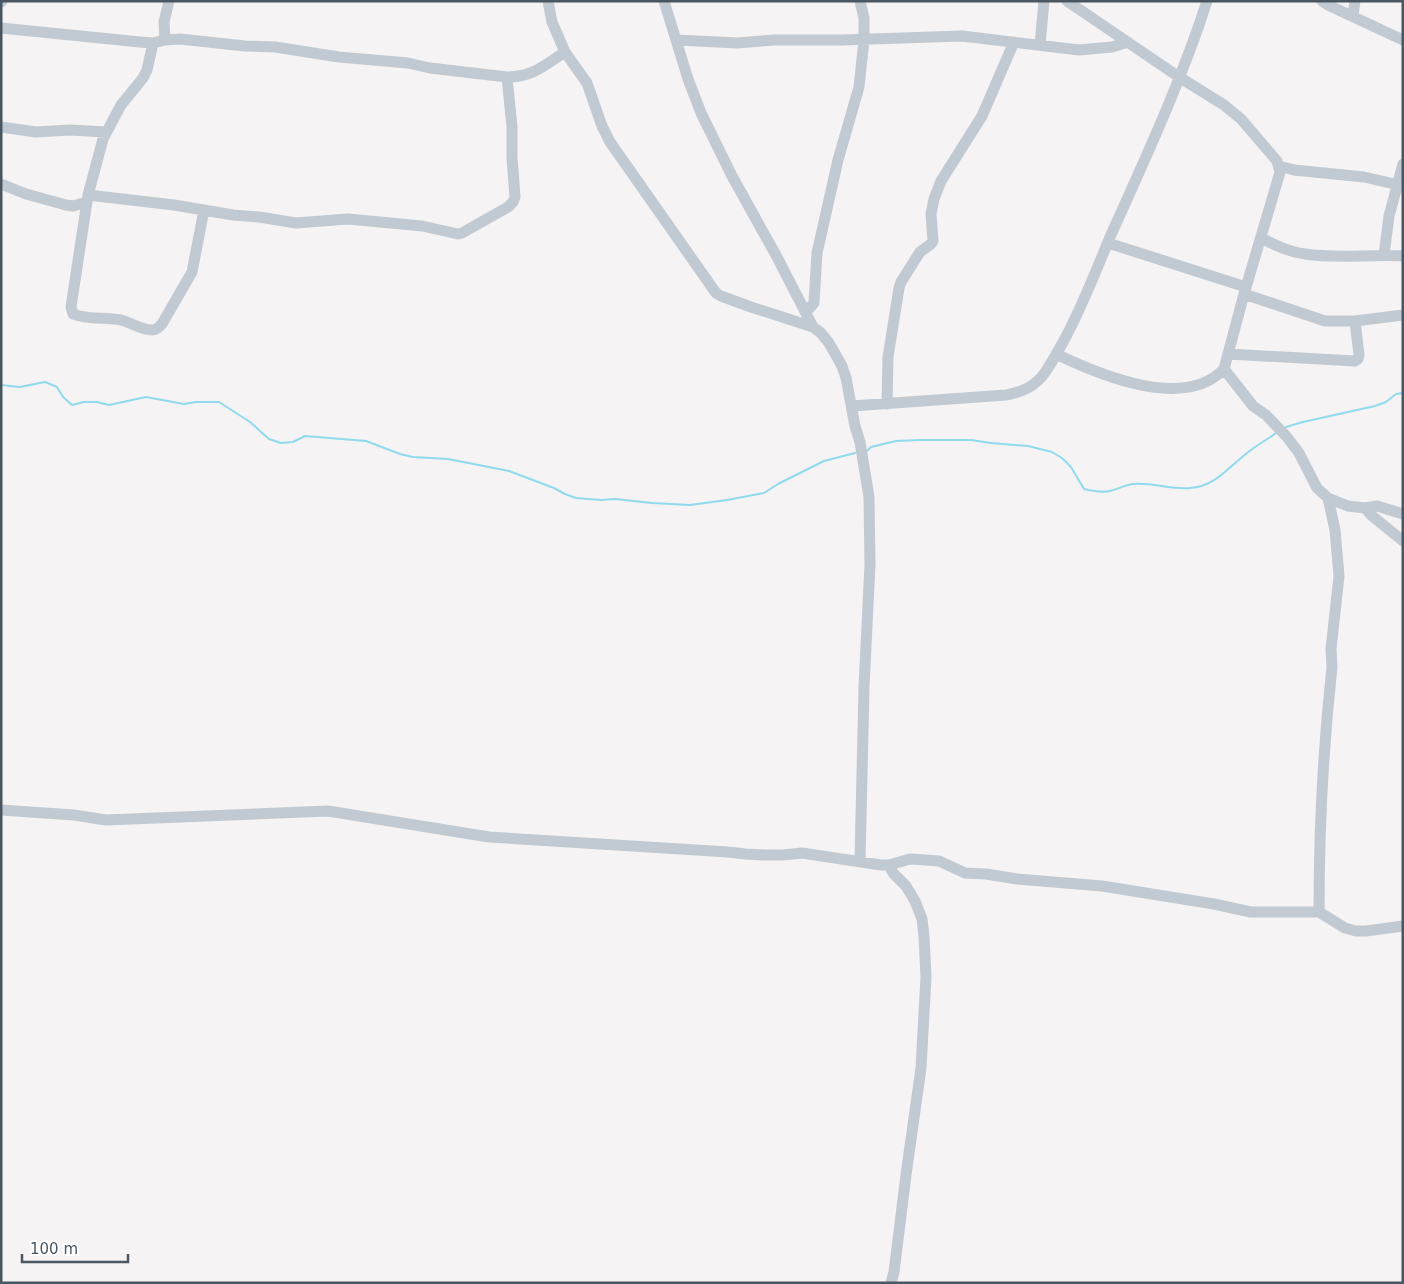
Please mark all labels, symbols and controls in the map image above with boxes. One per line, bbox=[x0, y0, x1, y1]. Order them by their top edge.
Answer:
scale bar bbox=[22, 1232, 129, 1264]
text: 100 m bbox=[30, 1240, 78, 1258]

